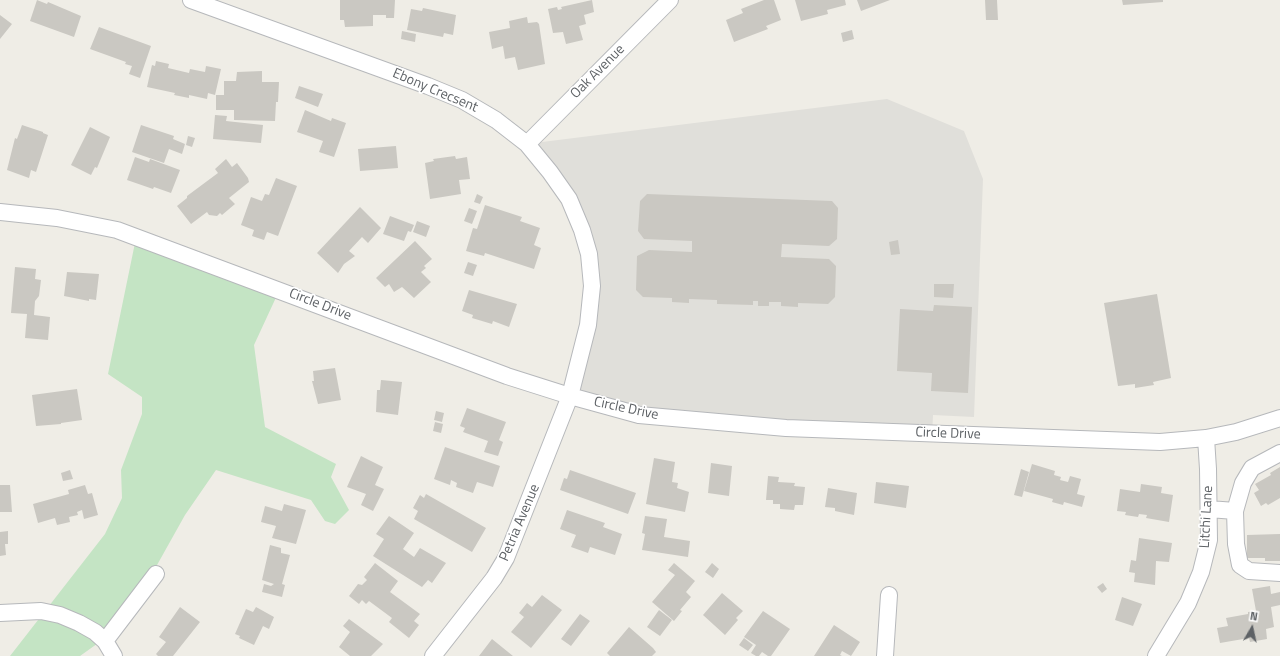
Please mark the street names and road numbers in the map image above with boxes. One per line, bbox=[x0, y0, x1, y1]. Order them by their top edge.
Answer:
street label: Oak Avenue bbox=[567, 41, 629, 103]
street label: Ebony Crecsent bbox=[390, 65, 480, 117]
street label: Circle Drive bbox=[286, 285, 354, 325]
street label: Circle Drive bbox=[592, 394, 660, 424]
street label: Circle Drive bbox=[915, 424, 981, 444]
street label: Petria Avenue bbox=[496, 482, 544, 564]
street label: Litchi Lane bbox=[1197, 485, 1217, 549]

